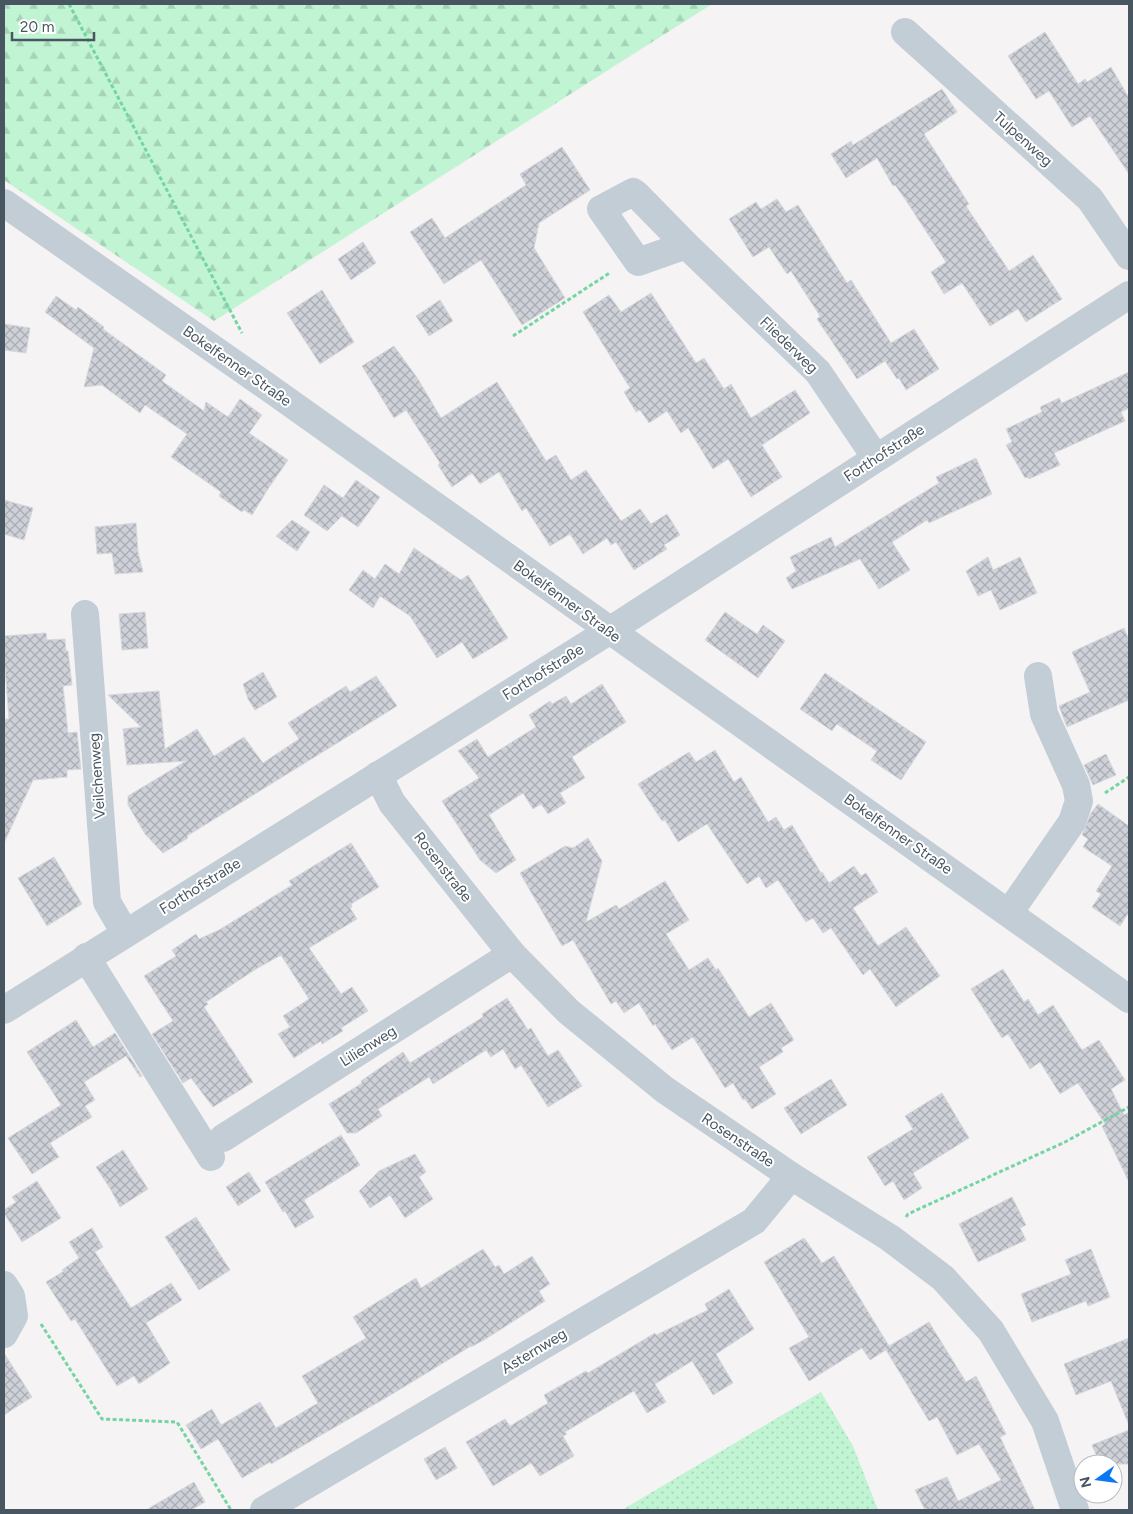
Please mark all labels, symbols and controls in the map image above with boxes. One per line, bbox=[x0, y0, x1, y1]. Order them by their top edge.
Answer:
scale bar bbox=[12, 10, 95, 42]
text: 20 m bbox=[20, 18, 54, 36]
street label: Tulpenweg bbox=[990, 108, 1056, 170]
street label: Fliederweg bbox=[756, 313, 822, 377]
street label: Bokelfenner Straße bbox=[179, 322, 295, 410]
street label: Forthofstraße bbox=[840, 420, 928, 486]
street label: Bokelfenner Straße bbox=[510, 556, 624, 646]
street label: Forthofstraße bbox=[499, 640, 587, 704]
street label: Veilchenweg bbox=[85, 732, 109, 820]
street label: Bokelfenner Straße bbox=[840, 790, 956, 878]
street label: Rosenstraße bbox=[410, 828, 476, 906]
street label: Forthofstraße bbox=[156, 854, 244, 918]
street label: Lilienweg bbox=[336, 1022, 400, 1070]
street label: Rosenstraße bbox=[698, 1109, 778, 1171]
street label: Asternweg bbox=[498, 1325, 570, 1377]
north arrow bbox=[1073, 1454, 1123, 1504]
text: N bbox=[1076, 1475, 1095, 1489]

